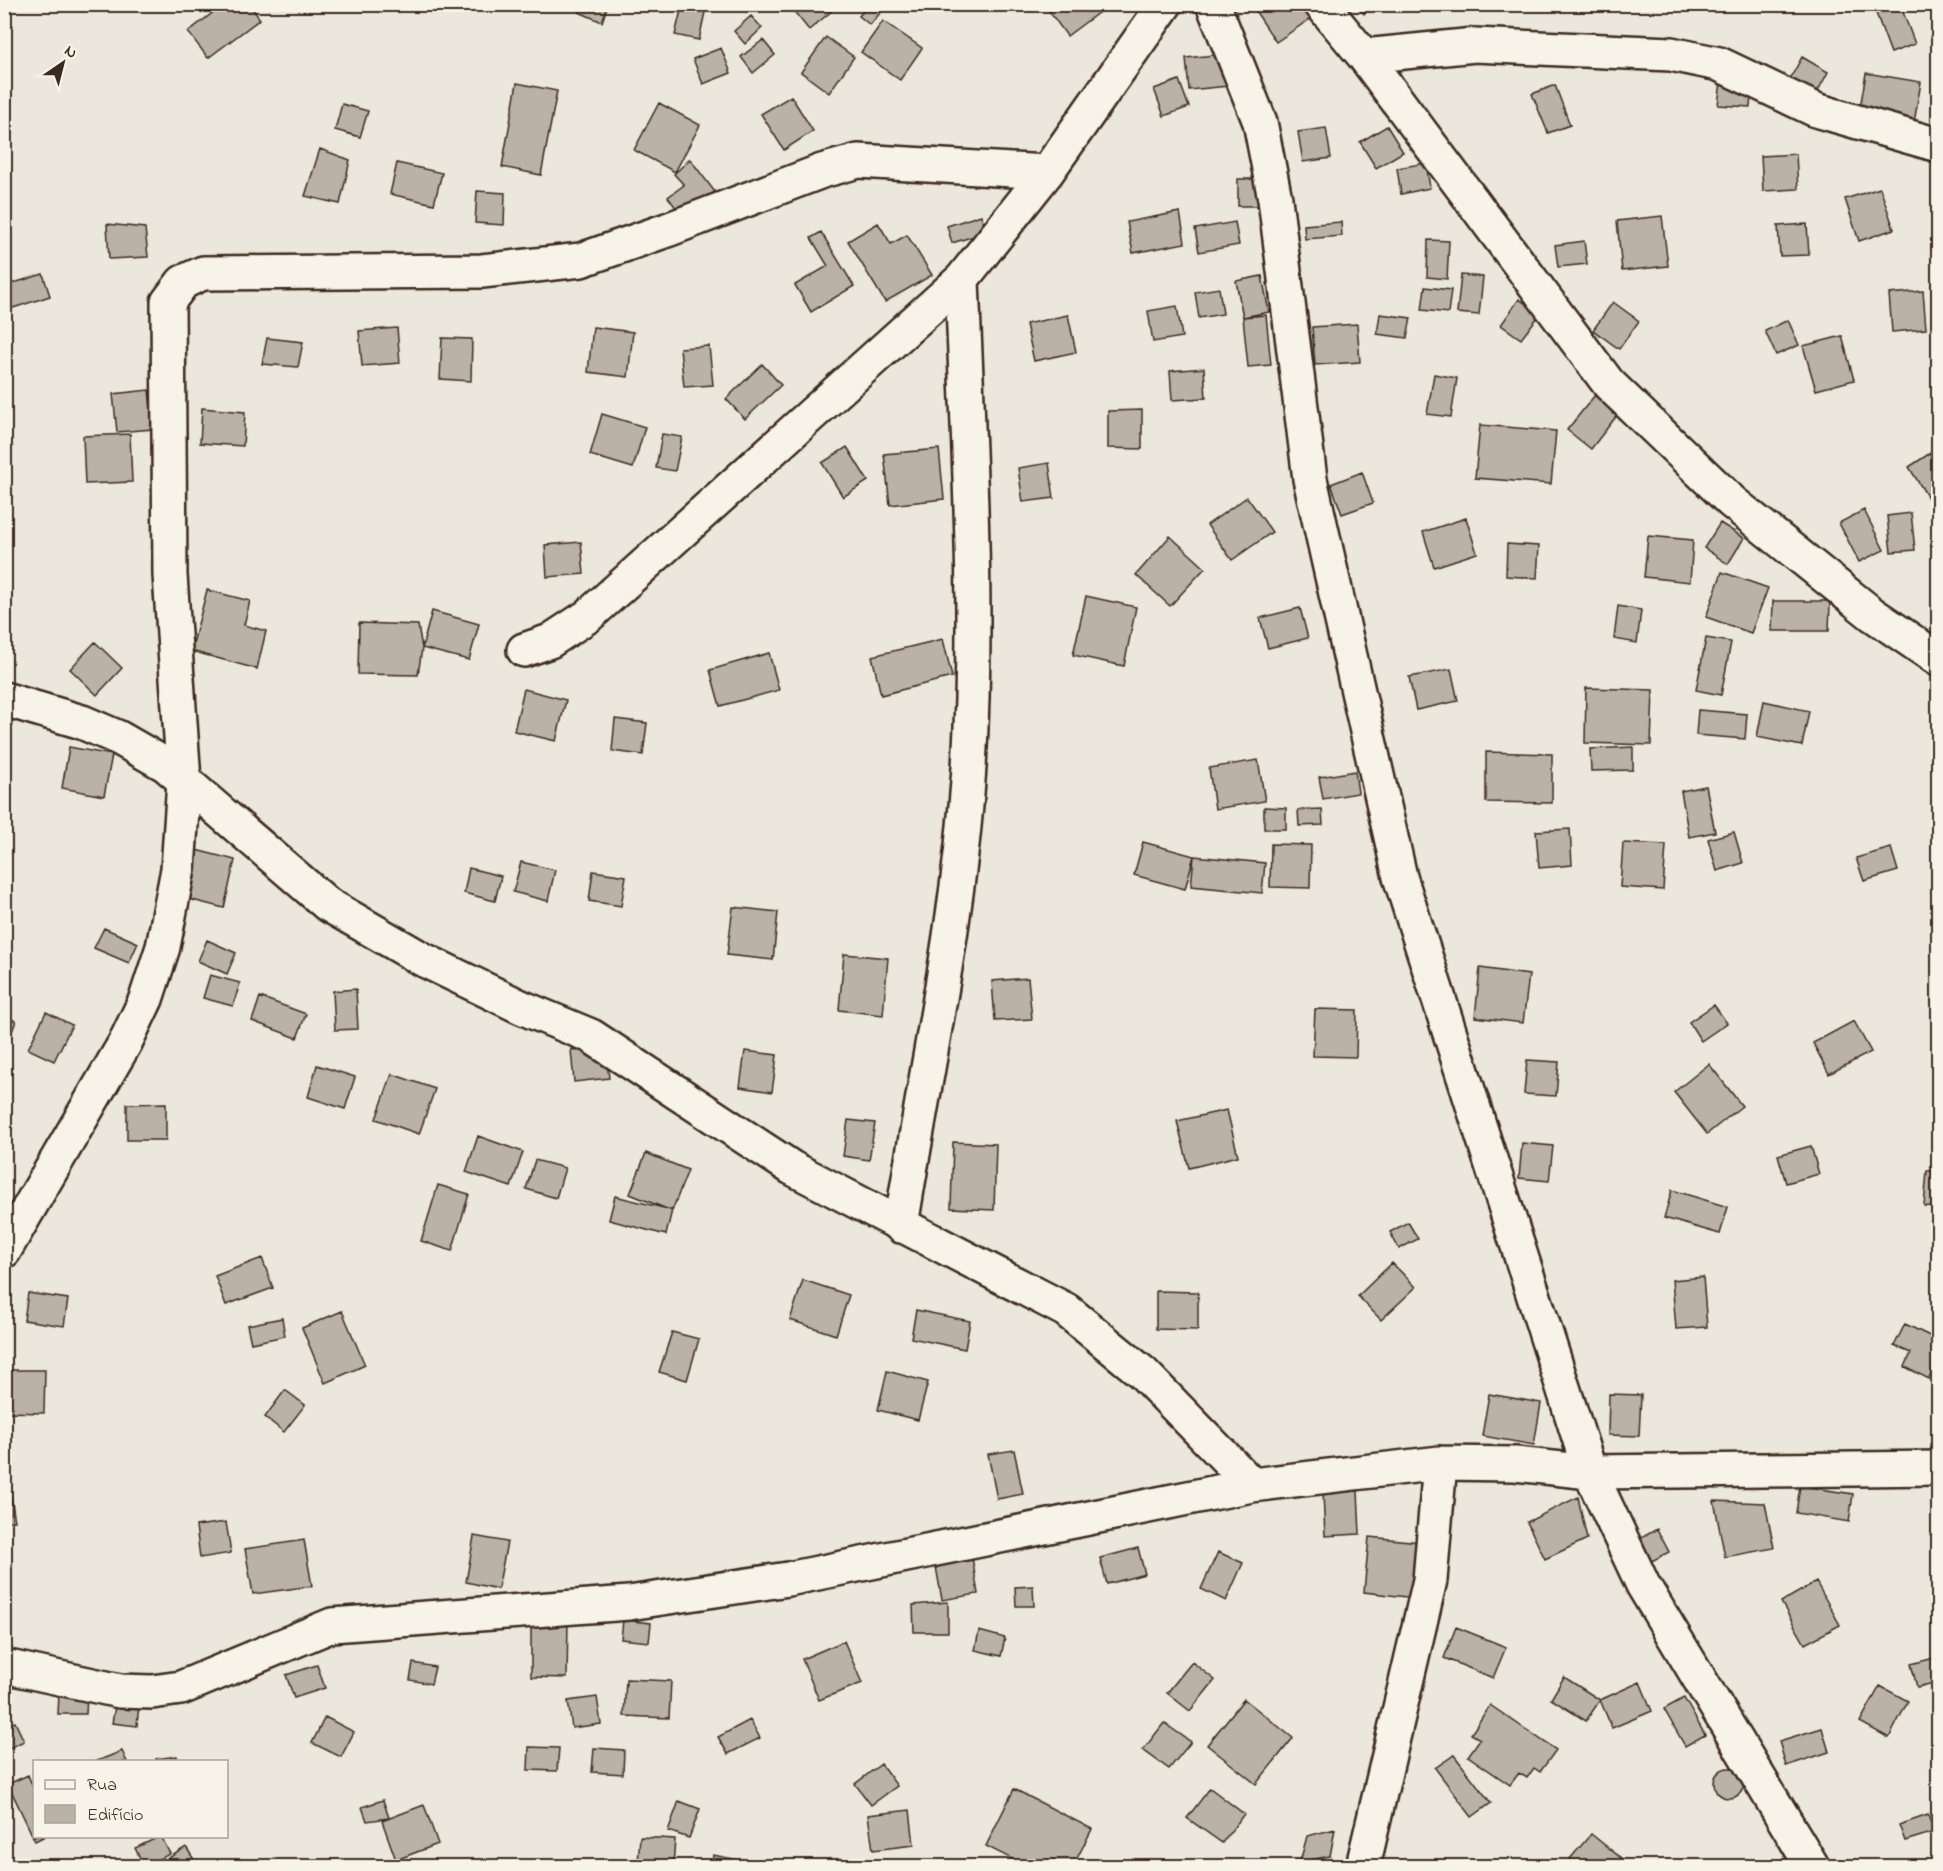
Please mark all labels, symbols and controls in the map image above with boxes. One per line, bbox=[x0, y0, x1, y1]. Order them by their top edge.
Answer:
north arrow bbox=[33, 33, 93, 93]
text: N bbox=[59, 39, 82, 65]
legend bbox=[33, 1760, 228, 1838]
text: Rua bbox=[87, 1773, 117, 1799]
text: Edifício bbox=[87, 1803, 143, 1829]

